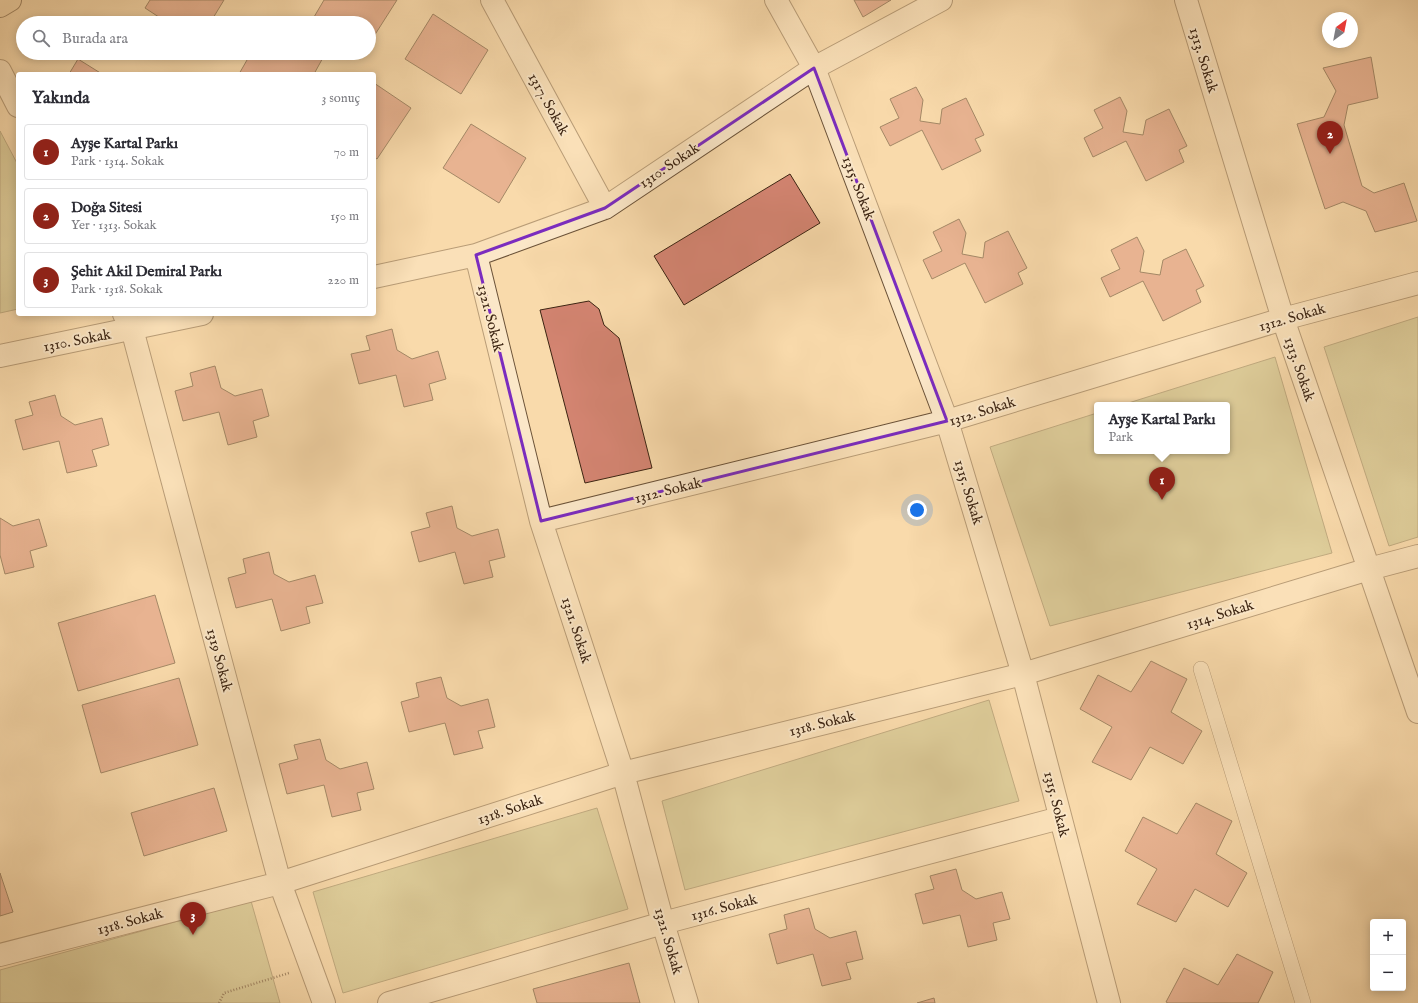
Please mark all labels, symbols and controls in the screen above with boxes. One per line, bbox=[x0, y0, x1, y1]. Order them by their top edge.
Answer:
north arrow bbox=[1322, 12, 1358, 48]
search box bbox=[16, 16, 376, 60]
street label: 1313. Sokak bbox=[1185, 25, 1223, 96]
icon: search bbox=[30, 27, 52, 49]
text: Burada ara bbox=[62, 29, 128, 48]
street label: 1317. Sokak bbox=[524, 70, 574, 140]
text: Yakında bbox=[32, 88, 90, 109]
text: 3 sonuç bbox=[322, 90, 360, 107]
pin: 2 bbox=[1317, 121, 1343, 154]
text: Ayşe Kartal Parkı bbox=[71, 134, 178, 153]
street label: 1310. Sokak bbox=[635, 138, 704, 193]
text: 1 bbox=[44, 144, 48, 161]
text: 70 m bbox=[334, 144, 359, 161]
text: Park · 1314. Sokak bbox=[71, 153, 164, 170]
street label: 1315. Sokak bbox=[838, 154, 880, 224]
text: Doğa Sitesi bbox=[71, 198, 142, 217]
text: 2 bbox=[43, 208, 49, 225]
text: 150 m bbox=[330, 208, 359, 225]
text: Yer · 1313. Sokak bbox=[71, 217, 157, 234]
text: Şehit Akil Demiral Parkı bbox=[71, 262, 222, 281]
text: 3 bbox=[44, 272, 48, 289]
text: 220 m bbox=[328, 272, 359, 289]
text: Park · 1318. Sokak bbox=[71, 281, 163, 298]
street label: 1321. Sokak bbox=[473, 283, 508, 355]
street label: 1312. Sokak bbox=[1257, 299, 1329, 336]
street label: 1310. Sokak bbox=[42, 324, 114, 356]
street label: 1313. Sokak bbox=[1280, 334, 1320, 405]
street label: 1312. Sokak bbox=[947, 392, 1019, 431]
popup bbox=[1094, 402, 1230, 454]
text: Ayşe Kartal Parkı bbox=[1109, 410, 1216, 429]
text: Park bbox=[1109, 429, 1133, 446]
street label: 1315. Sokak bbox=[950, 457, 988, 528]
pin: 1 bbox=[1149, 467, 1175, 500]
street label: 1312. Sokak bbox=[633, 473, 705, 508]
your location bbox=[907, 500, 927, 520]
street label: 1321. Sokak bbox=[557, 595, 596, 667]
street label: 1314. Sokak bbox=[1184, 595, 1257, 634]
street label: 1319 Sokak bbox=[202, 626, 237, 695]
street label: 1318. Sokak bbox=[787, 706, 858, 741]
street label: 1315. Sokak bbox=[1039, 769, 1074, 840]
street label: 1318. Sokak bbox=[475, 790, 546, 829]
street label: 1316. Sokak bbox=[689, 889, 760, 925]
pin: 3 bbox=[180, 902, 206, 935]
street label: 1318. Sokak bbox=[95, 903, 166, 939]
street label: 1321. Sokak bbox=[650, 906, 687, 978]
map controls bbox=[1370, 919, 1406, 991]
button: + bbox=[1370, 919, 1406, 955]
button: − bbox=[1370, 955, 1406, 991]

